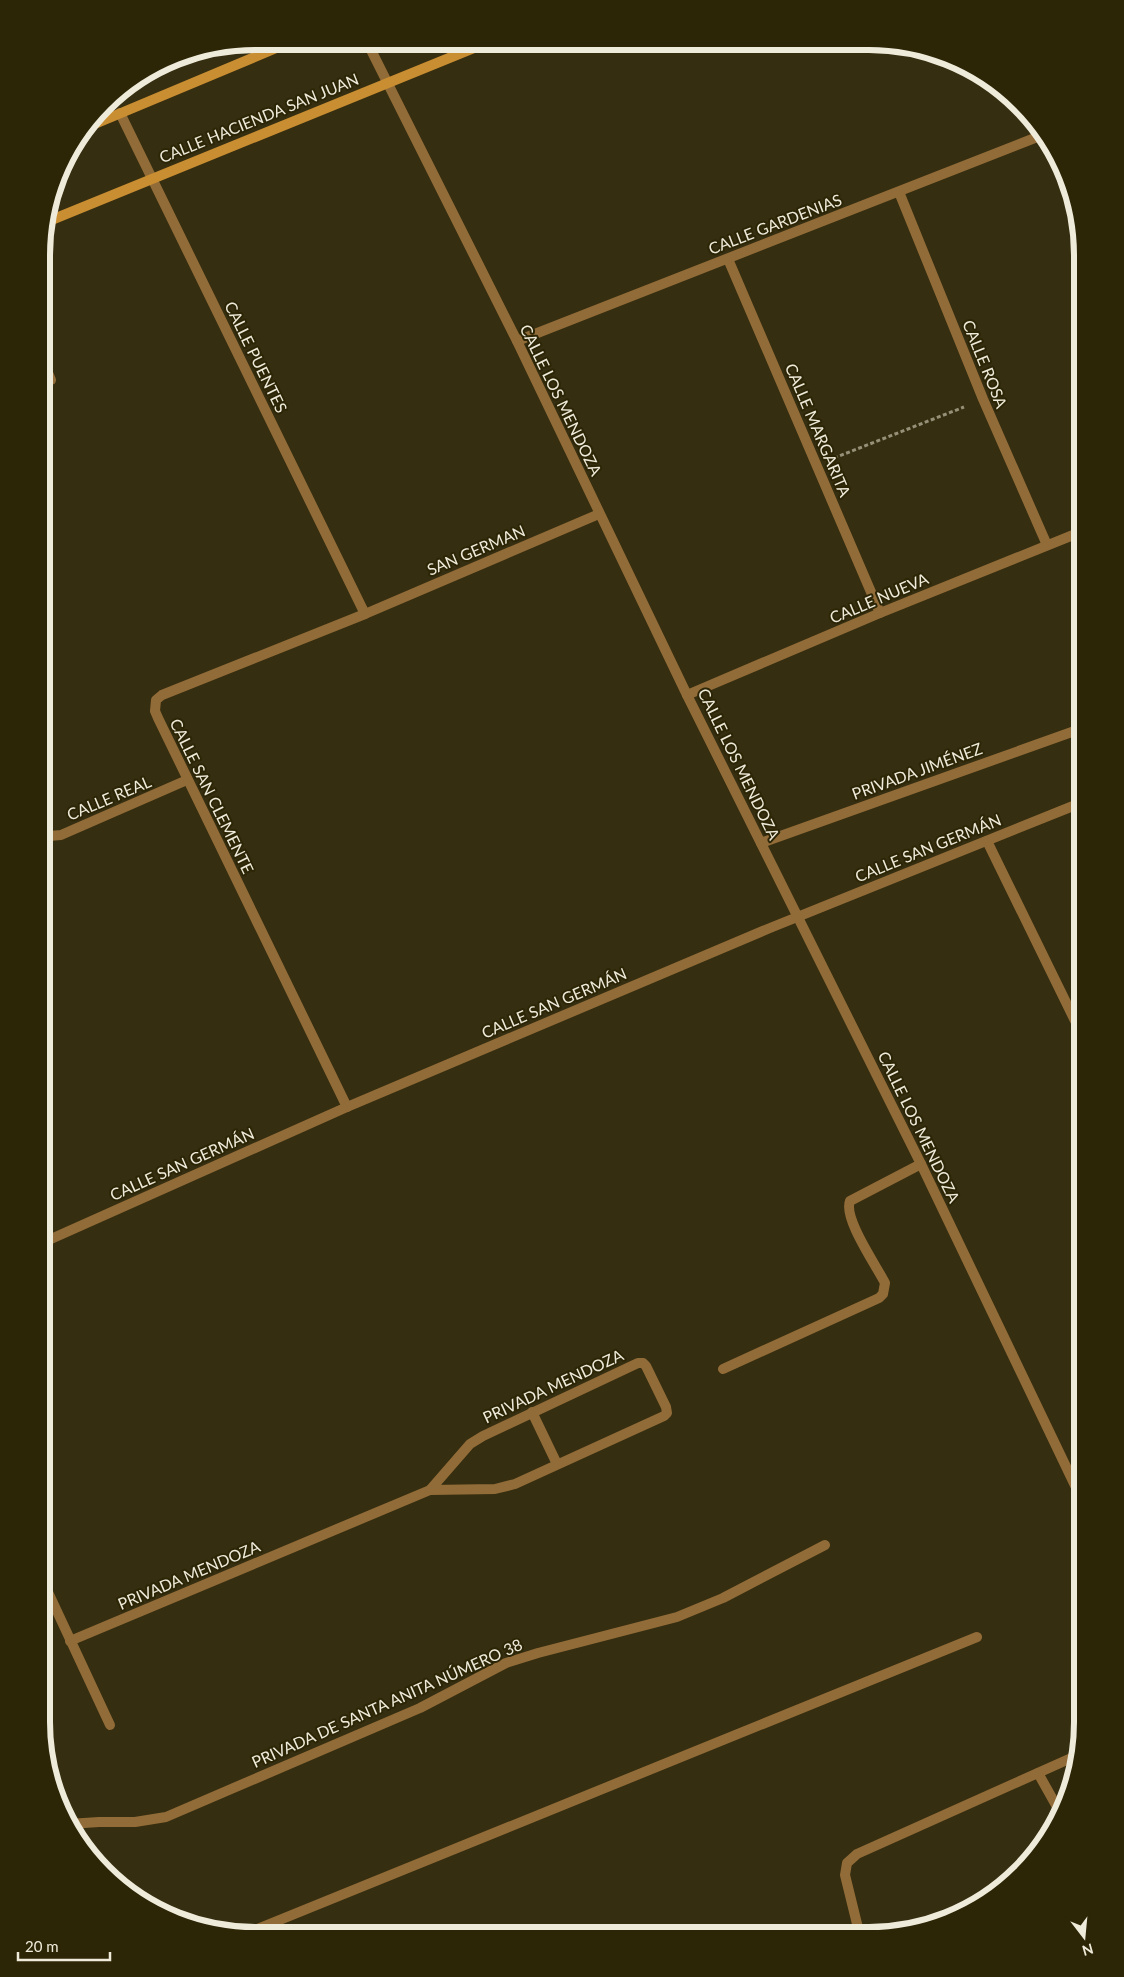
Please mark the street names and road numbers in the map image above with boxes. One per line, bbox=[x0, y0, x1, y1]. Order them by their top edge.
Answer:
street label: CALLE HACIENDA SAN JUAN bbox=[156, 69, 361, 166]
street label: CALLE GARDENIAS bbox=[705, 189, 844, 258]
street label: CALLE PUENTES bbox=[221, 298, 292, 416]
street label: CALLE ROSA bbox=[959, 317, 1012, 411]
street label: CALLE LOS MENDOZA bbox=[517, 321, 606, 479]
street label: CALLE MARGARITA bbox=[782, 360, 855, 499]
street label: SAN GERMAN bbox=[424, 520, 528, 579]
street label: CALLE NUEVA bbox=[827, 568, 931, 627]
street label: CALLE LOS MENDOZA bbox=[695, 685, 784, 843]
street label: CALLE SAN CLEMENTE bbox=[167, 715, 258, 876]
street label: PRIVADA JIMÉNEZ bbox=[849, 738, 985, 803]
street label: CALLE REAL bbox=[64, 771, 154, 824]
street label: CALLE SAN GERMÁN bbox=[852, 810, 1004, 886]
street label: CALLE SAN GERMÁN bbox=[478, 963, 629, 1042]
street label: CALLE LOS MENDOZA bbox=[875, 1048, 964, 1206]
street label: CALLE SAN GERMÁN bbox=[107, 1123, 257, 1204]
street label: PRIVADA MENDOZA bbox=[480, 1345, 626, 1426]
street label: PRIVADA MENDOZA bbox=[115, 1536, 263, 1613]
street label: PRIVADA DE SANTA ANITA NÚMERO 38 bbox=[249, 1634, 525, 1771]

